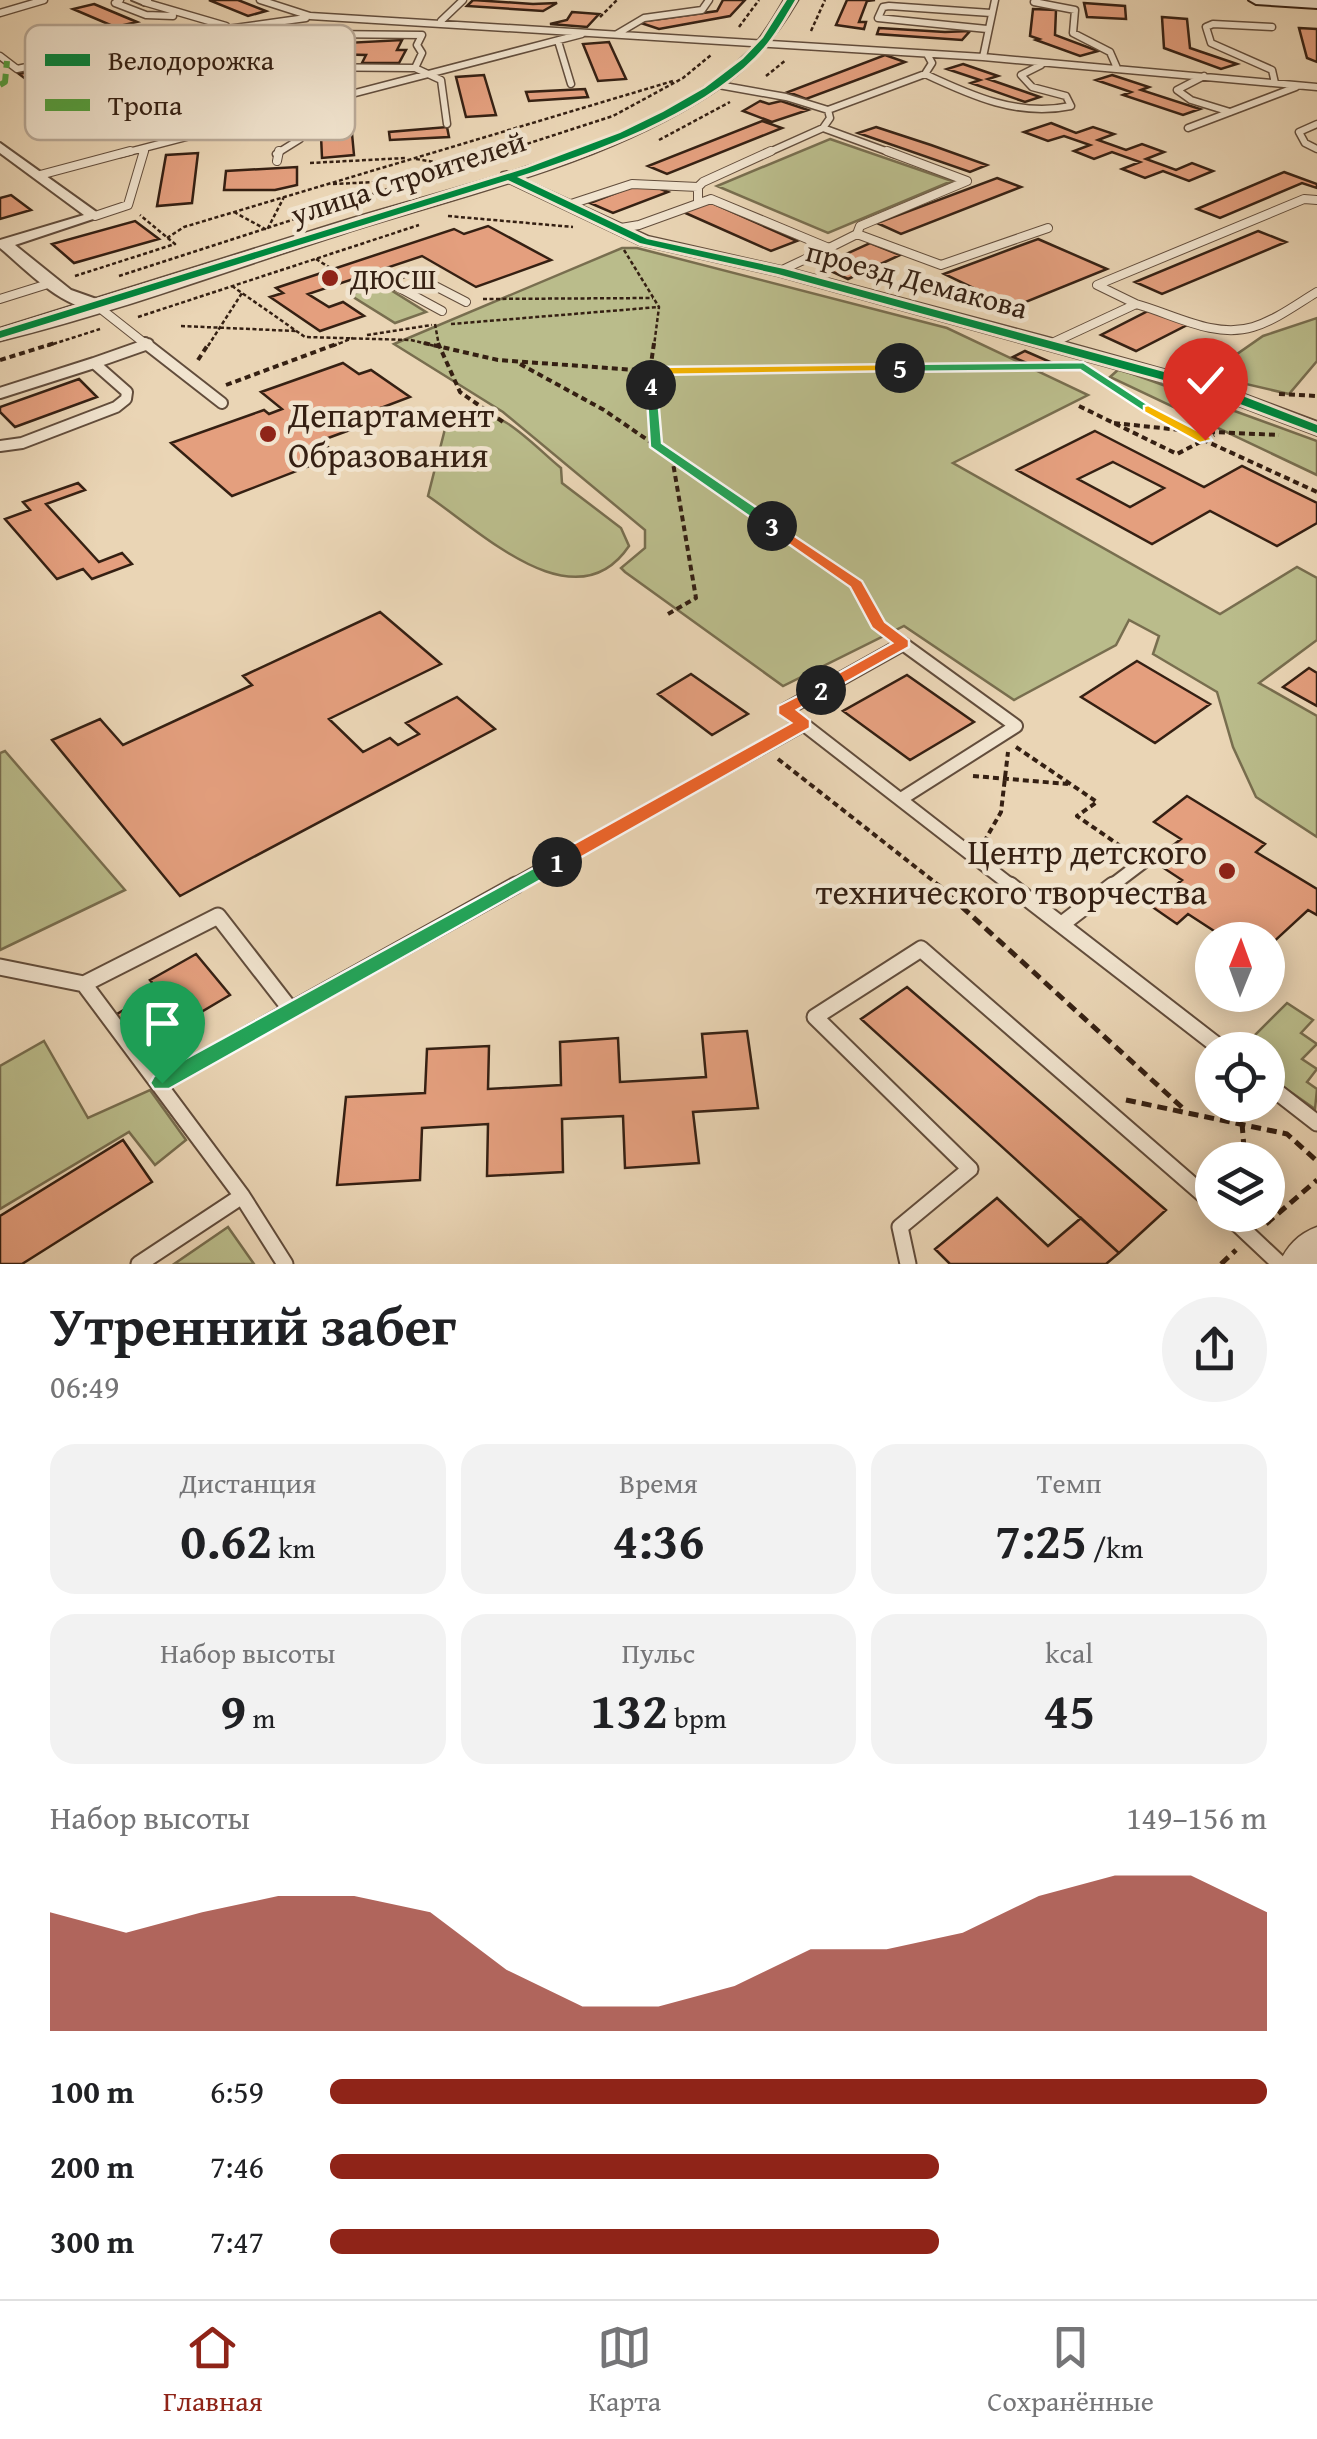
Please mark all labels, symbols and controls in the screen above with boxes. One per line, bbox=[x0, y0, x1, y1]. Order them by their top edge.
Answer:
legend bbox=[25, 25, 355, 140]
text: Велодорожка bbox=[108, 39, 275, 80]
text: Тропа bbox=[108, 84, 183, 125]
street label: улица Строителей bbox=[284, 118, 531, 236]
street label: проезд Демакова bbox=[802, 228, 1033, 330]
place label: ДЮСШ bbox=[349, 256, 436, 300]
marker: ДЮСШ bbox=[319, 267, 341, 289]
pin bbox=[1163, 338, 1248, 441]
pin: 5 bbox=[875, 343, 925, 393]
text: 5 bbox=[893, 347, 907, 388]
icon: check bbox=[1178, 353, 1233, 408]
pin: 4 bbox=[626, 360, 676, 410]
text: 4 bbox=[644, 364, 658, 405]
place label: Департамент Образования bbox=[287, 389, 494, 480]
marker: Департамент Образования bbox=[257, 423, 279, 445]
pin: 3 bbox=[747, 501, 797, 551]
text: 3 bbox=[765, 505, 779, 546]
pin: 2 bbox=[796, 665, 846, 715]
text: 2 bbox=[814, 669, 828, 710]
place label: Центр детского технического творчества bbox=[815, 826, 1207, 917]
pin: 1 bbox=[532, 837, 582, 887]
text: 1 bbox=[550, 841, 564, 882]
marker: Центр детского технического творчества bbox=[1216, 860, 1238, 882]
north arrow bbox=[1195, 922, 1285, 1012]
map controls bbox=[1195, 922, 1285, 1232]
pin bbox=[120, 981, 205, 1084]
icon: arrive bbox=[135, 996, 190, 1051]
button: locate bbox=[1195, 1032, 1285, 1122]
button: layers bbox=[1195, 1142, 1285, 1232]
text: Утренний забег bbox=[50, 1285, 456, 1365]
button: share bbox=[1162, 1297, 1267, 1402]
text: 06:49 bbox=[50, 1363, 119, 1410]
text: Дистанция bbox=[179, 1462, 316, 1503]
text: Время bbox=[619, 1462, 698, 1503]
text: Темп bbox=[1037, 1462, 1101, 1503]
text: 0.62 bbox=[180, 1503, 272, 1576]
text: 4:36 bbox=[613, 1503, 704, 1576]
text: 7:25 bbox=[995, 1503, 1087, 1576]
text: km bbox=[272, 1527, 315, 1568]
text: /km bbox=[1087, 1527, 1143, 1568]
text: Набор высоты bbox=[160, 1632, 335, 1673]
text: Пульс bbox=[622, 1632, 695, 1673]
text: kcal bbox=[1045, 1632, 1093, 1673]
text: 9 bbox=[220, 1673, 246, 1746]
text: 132 bbox=[590, 1673, 668, 1746]
text: 45 bbox=[1043, 1673, 1095, 1746]
text: m bbox=[246, 1697, 275, 1738]
text: bpm bbox=[668, 1697, 727, 1738]
text: Набор высоты bbox=[50, 1794, 250, 1841]
text: 149–156 m bbox=[1126, 1794, 1267, 1841]
text: 100 m bbox=[50, 2068, 134, 2115]
text: 6:59 bbox=[210, 2068, 264, 2115]
text: 200 m bbox=[50, 2143, 134, 2190]
text: 7:46 bbox=[210, 2143, 264, 2190]
text: 300 m bbox=[50, 2218, 134, 2265]
text: 7:47 bbox=[210, 2218, 264, 2265]
tab: Главная bbox=[163, 2320, 263, 2421]
tab: Карта bbox=[589, 2320, 661, 2421]
tab: Сохранённые bbox=[987, 2320, 1154, 2421]

